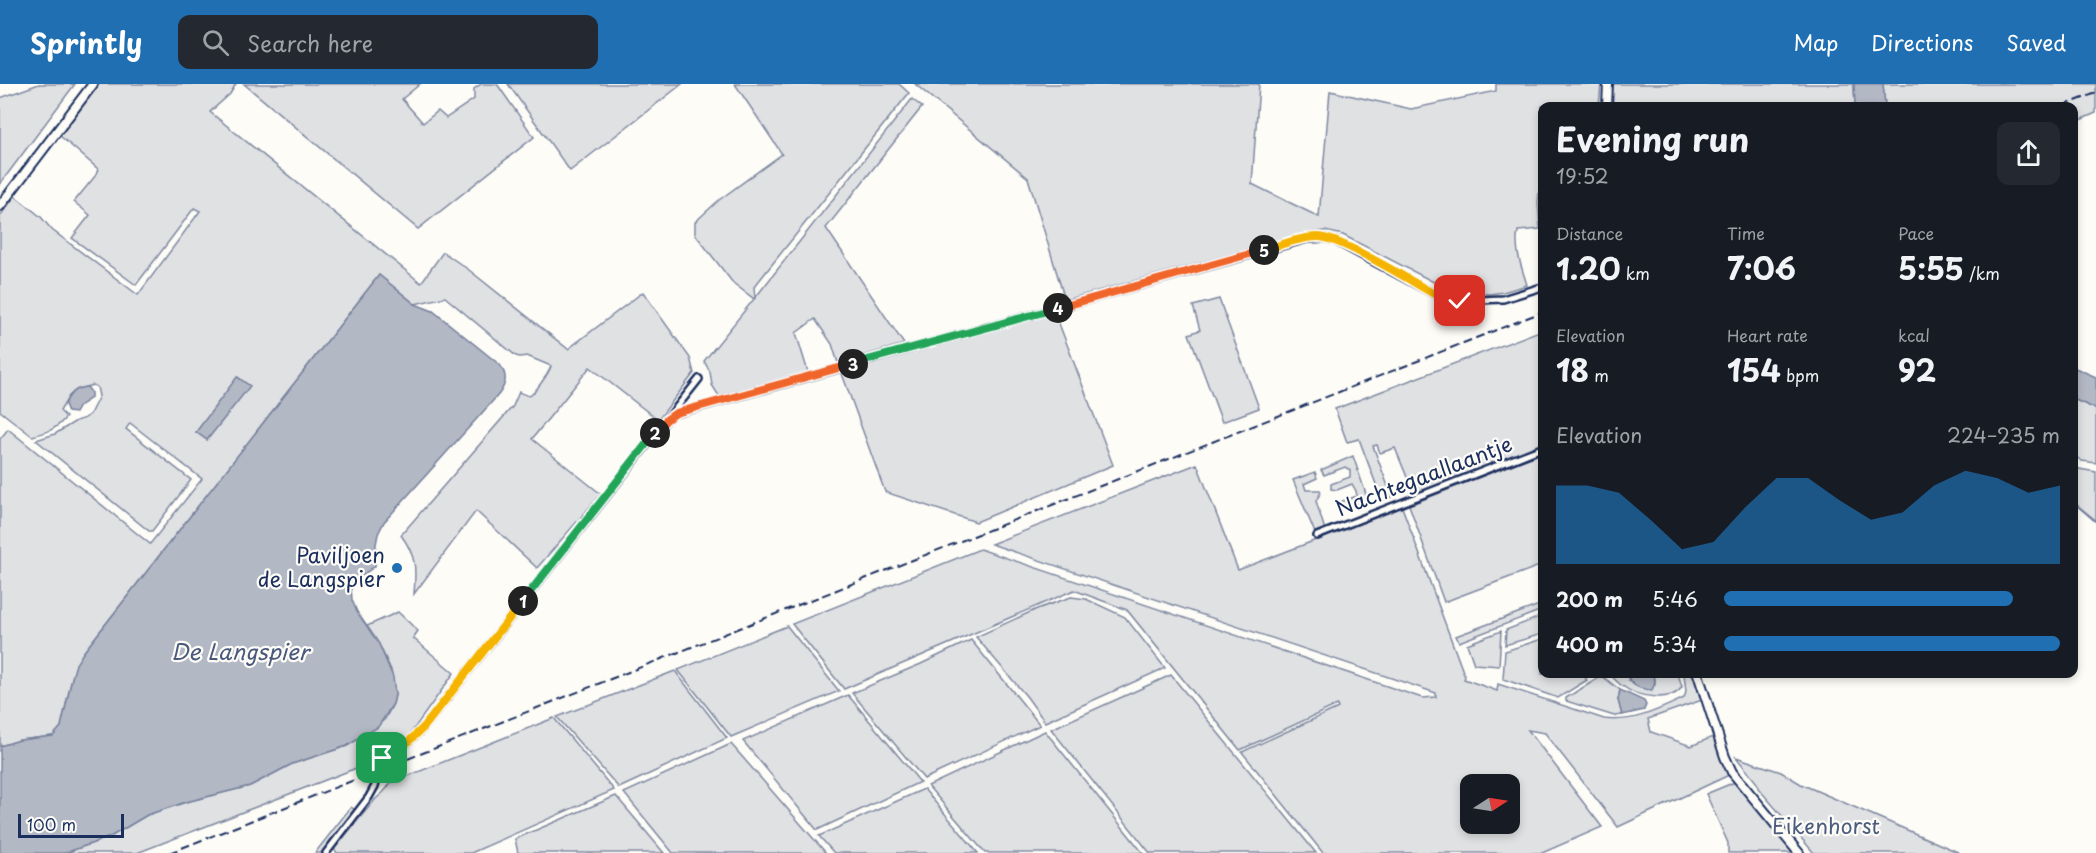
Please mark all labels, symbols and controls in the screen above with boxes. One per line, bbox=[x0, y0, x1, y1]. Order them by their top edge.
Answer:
search box bbox=[178, 15, 598, 69]
text: Sprintly bbox=[30, 21, 142, 64]
icon: search bbox=[199, 26, 232, 59]
text: Search here bbox=[247, 26, 373, 59]
text: Map bbox=[1793, 26, 1838, 58]
text: Directions bbox=[1871, 26, 1973, 58]
text: Saved bbox=[2006, 26, 2066, 58]
text: Evening run bbox=[1556, 113, 1749, 163]
button: share bbox=[1997, 122, 2060, 185]
text: 19:52 bbox=[1556, 161, 1609, 191]
text: Distance bbox=[1556, 221, 1623, 245]
text: Time bbox=[1727, 221, 1765, 245]
text: Pace bbox=[1898, 221, 1934, 245]
pin: 5 bbox=[1249, 235, 1279, 265]
text: 5 bbox=[1259, 238, 1269, 262]
text: 1.20 bbox=[1556, 245, 1621, 290]
text: 7:06 bbox=[1727, 245, 1796, 290]
text: 5:55 bbox=[1898, 245, 1964, 290]
text: km bbox=[1621, 261, 1650, 285]
text: /km bbox=[1964, 261, 2000, 285]
pin bbox=[1434, 275, 1485, 326]
icon: check bbox=[1443, 284, 1476, 317]
pin: 4 bbox=[1043, 293, 1073, 323]
text: 4 bbox=[1053, 296, 1063, 320]
text: Elevation bbox=[1556, 323, 1625, 347]
text: Heart rate bbox=[1727, 323, 1808, 347]
text: kcal bbox=[1898, 323, 1930, 347]
text: 18 bbox=[1556, 347, 1589, 392]
text: 154 bbox=[1727, 347, 1781, 392]
text: 92 bbox=[1898, 347, 1936, 392]
pin: 3 bbox=[838, 349, 868, 379]
text: 3 bbox=[848, 352, 858, 376]
text: m bbox=[1589, 363, 1609, 387]
text: bpm bbox=[1781, 363, 1819, 387]
pin: 2 bbox=[640, 418, 670, 448]
text: Elevation bbox=[1556, 420, 1642, 450]
text: 224–235 m bbox=[1947, 420, 2060, 450]
text: 2 bbox=[649, 421, 661, 445]
street label: Nachtegaallaantje bbox=[1330, 427, 1516, 524]
place label: Paviljoen de Langspier bbox=[258, 538, 385, 594]
marker: Paviljoen de Langspier bbox=[390, 561, 404, 575]
text: 200 m bbox=[1556, 584, 1623, 614]
text: 5:46 bbox=[1652, 584, 1698, 614]
pin: 1 bbox=[508, 586, 538, 616]
text: 1 bbox=[519, 589, 527, 613]
text: 400 m bbox=[1556, 629, 1624, 659]
text: 5:34 bbox=[1652, 629, 1697, 659]
water label: De Langspier bbox=[171, 634, 312, 667]
pin bbox=[356, 732, 407, 783]
icon: arrive bbox=[365, 741, 398, 774]
north arrow bbox=[1460, 774, 1520, 834]
map controls bbox=[1460, 774, 1520, 834]
park label: Eikenhorst bbox=[1772, 809, 1880, 841]
scale bar bbox=[18, 811, 124, 838]
text: 100 m bbox=[27, 812, 76, 836]

